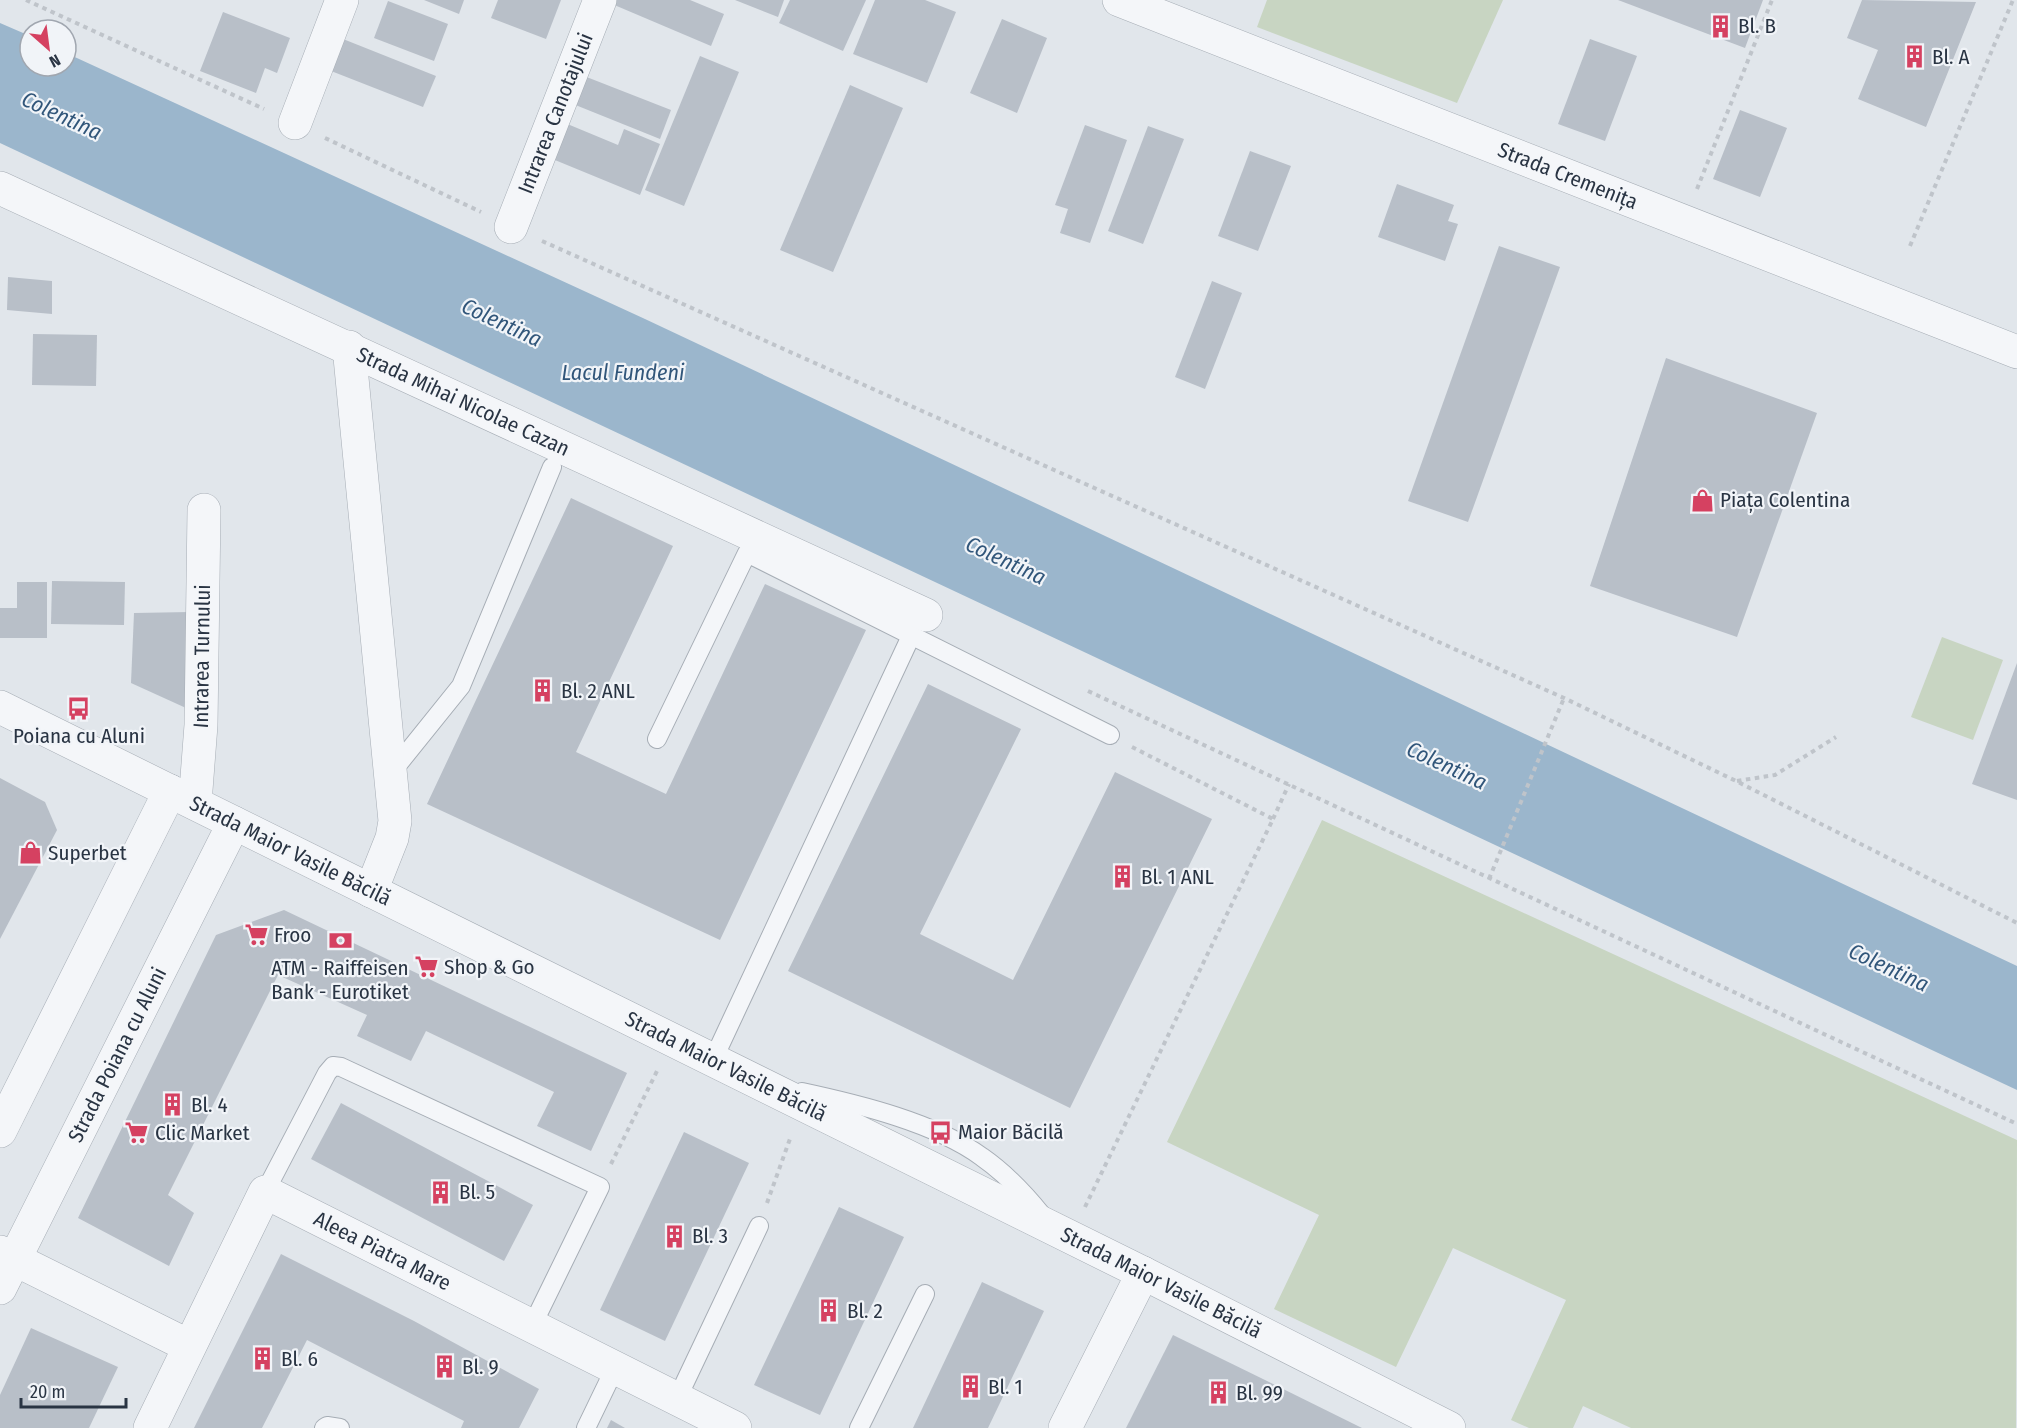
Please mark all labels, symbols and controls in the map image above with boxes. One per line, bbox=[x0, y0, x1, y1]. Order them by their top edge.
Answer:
building icon: Bl. B bbox=[1707, 13, 1733, 39]
place label: Bl. B bbox=[1738, 13, 1776, 39]
north arrow bbox=[18, 18, 78, 78]
street label: Intrarea Canotajului bbox=[512, 29, 599, 198]
building icon: Bl. A bbox=[1901, 44, 1927, 70]
place label: Bl. A bbox=[1932, 44, 1970, 70]
text: N bbox=[46, 50, 64, 71]
water label: Colentina bbox=[17, 85, 106, 146]
street label: Strada Cremenița bbox=[1494, 137, 1641, 215]
water label: Colentina bbox=[457, 292, 546, 353]
street label: Strada Mihai Nicolae Cazan bbox=[353, 341, 574, 462]
water label: Lacul Fundeni bbox=[562, 359, 685, 386]
shop icon: Piața Colentina bbox=[1689, 487, 1715, 513]
place label: Piața Colentina bbox=[1720, 487, 1850, 513]
water label: Colentina bbox=[961, 530, 1050, 591]
street label: Intrarea Turnului bbox=[188, 584, 216, 729]
building icon: Bl. 2 ANL bbox=[530, 678, 556, 704]
place label: Bl. 2 ANL bbox=[561, 678, 635, 704]
bus stop icon: Poiana cu Aluni bbox=[66, 695, 92, 721]
place label: Poiana cu Aluni bbox=[13, 723, 145, 749]
water label: Colentina bbox=[1402, 735, 1491, 796]
street label: Strada Maior Vasile Băcilă bbox=[185, 790, 395, 912]
shop icon: Superbet bbox=[17, 840, 43, 866]
place label: Superbet bbox=[48, 840, 127, 866]
building icon: Bl. 1 ANL bbox=[1110, 864, 1136, 890]
place label: Bl. 1 ANL bbox=[1141, 864, 1214, 890]
supermarket icon: Froo bbox=[243, 922, 269, 948]
place label: Froo bbox=[274, 922, 311, 948]
bank icon: ATM - Raiffeisen Bank - Eurotiket bbox=[327, 927, 353, 953]
water label: Colentina bbox=[1844, 937, 1933, 998]
supermarket icon: Shop & Go bbox=[413, 954, 439, 980]
place label: Shop & Go bbox=[444, 954, 535, 980]
place label: ATM - Raiffeisen Bank - Eurotiket bbox=[271, 955, 409, 1005]
street label: Strada Poiana cu Aluni bbox=[62, 963, 172, 1147]
street label: Strada Maior Vasile Băcilă bbox=[621, 1006, 831, 1127]
building icon: Bl. 4 bbox=[160, 1092, 186, 1118]
place label: Bl. 4 bbox=[191, 1092, 228, 1118]
bus stop icon: Maior Băcilă bbox=[927, 1119, 953, 1145]
place label: Maior Băcilă bbox=[958, 1119, 1064, 1145]
supermarket icon: Clic Market bbox=[124, 1120, 150, 1146]
place label: Clic Market bbox=[155, 1120, 250, 1146]
building icon: Bl. 5 bbox=[428, 1179, 454, 1205]
place label: Bl. 5 bbox=[459, 1179, 495, 1205]
street label: Aleea Piatra Mare bbox=[310, 1206, 455, 1296]
street label: Strada Maior Vasile Băcilă bbox=[1056, 1221, 1266, 1344]
building icon: Bl. 3 bbox=[661, 1223, 687, 1249]
place label: Bl. 3 bbox=[692, 1223, 728, 1249]
building icon: Bl. 2 bbox=[816, 1298, 842, 1324]
place label: Bl. 2 bbox=[847, 1298, 883, 1324]
building icon: Bl. 6 bbox=[250, 1346, 276, 1372]
place label: Bl. 6 bbox=[281, 1346, 318, 1372]
building icon: Bl. 9 bbox=[431, 1354, 457, 1380]
place label: Bl. 9 bbox=[462, 1354, 499, 1380]
scale bar bbox=[21, 1371, 126, 1409]
building icon: Bl. 1 bbox=[957, 1374, 983, 1400]
place label: Bl. 1 bbox=[988, 1374, 1023, 1400]
building icon: Bl. 99 bbox=[1205, 1380, 1231, 1406]
place label: Bl. 99 bbox=[1236, 1380, 1283, 1406]
text: 20 m bbox=[30, 1381, 65, 1403]

